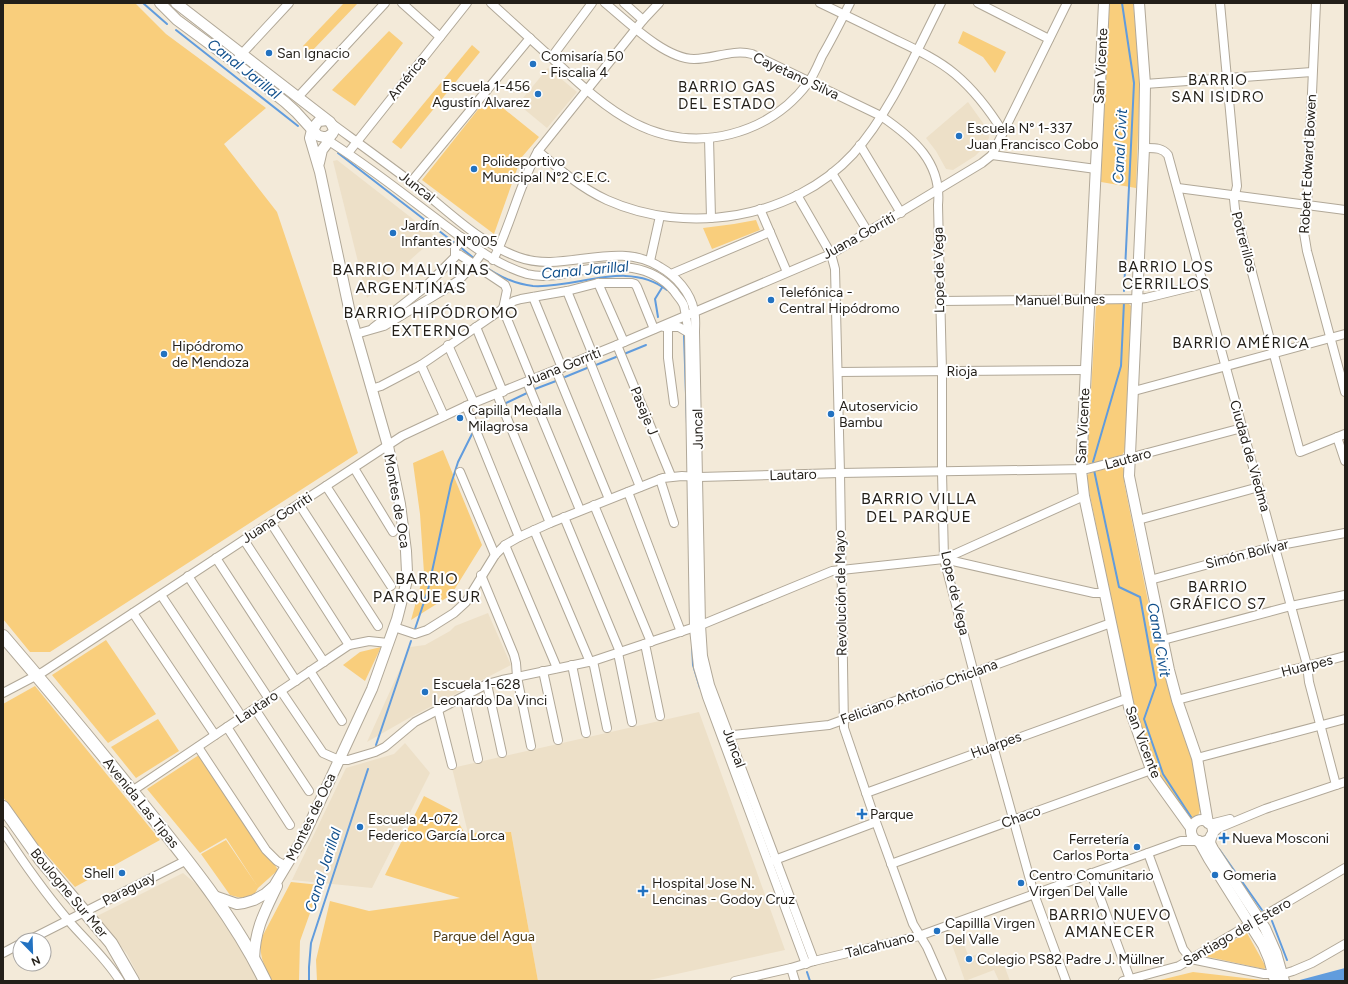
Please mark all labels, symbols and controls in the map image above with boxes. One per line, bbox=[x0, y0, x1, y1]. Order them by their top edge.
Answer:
street label: San Vicente bbox=[1091, 27, 1111, 104]
water label: Canal Jarillal bbox=[204, 35, 285, 104]
place label: San Ignacio bbox=[277, 45, 350, 62]
marker: San Ignacio bbox=[264, 48, 274, 58]
place label: Comisaría 50 - Fiscalia 4 bbox=[541, 48, 624, 81]
street label: Cayetano Silva bbox=[750, 49, 842, 103]
street label: América bbox=[384, 53, 430, 103]
marker: Comisaría 50 - Fiscalia 4 bbox=[528, 59, 538, 69]
district label: BARRIO SAN ISIDRO bbox=[1171, 71, 1265, 106]
place label: Escuela 1-456 Agustín Alvarez bbox=[432, 78, 530, 111]
district label: BARRIO GAS DEL ESTADO bbox=[678, 78, 776, 113]
marker: Escuela 1-456 Agustín Alvarez bbox=[533, 89, 543, 99]
street label: Robert Edward Bowen bbox=[1296, 94, 1320, 234]
water label: Canal Civit bbox=[1109, 108, 1131, 184]
place label: Escuela N° 1-337 Juan Francisco Cobo bbox=[967, 120, 1099, 153]
marker: Escuela N° 1-337 Juan Francisco Cobo bbox=[954, 131, 964, 141]
place label: Polideportivo Municipal N°2 C.E.C. bbox=[482, 153, 610, 186]
marker: Polideportivo Municipal N°2 C.E.C. bbox=[469, 164, 479, 174]
street label: Juncal bbox=[396, 168, 438, 206]
street label: Juana Gorriti bbox=[820, 209, 898, 263]
street label: Potrerillos bbox=[1228, 210, 1260, 274]
place label: Jardín Infantes N°005 bbox=[401, 217, 498, 250]
street label: Lope de Vega bbox=[930, 227, 948, 313]
marker: Jardín Infantes N°005 bbox=[388, 228, 398, 238]
water label: Canal Jarillal bbox=[540, 257, 630, 283]
district label: BARRIO LOS CERRILLOS bbox=[1118, 258, 1214, 293]
district label: BARRIO MALVINAS ARGENTINAS bbox=[332, 260, 490, 297]
place label: Telefónica - Central Hipódromo bbox=[779, 284, 900, 317]
street label: Manuel Bulnes bbox=[1015, 291, 1105, 309]
marker: Telefónica - Central Hipódromo bbox=[766, 295, 776, 305]
district label: BARRIO HIPÓDROMO EXTERNO bbox=[344, 303, 518, 340]
district label: BARRIO AMÉRICA bbox=[1172, 334, 1310, 352]
place label: Hipódromo de Mendoza bbox=[172, 338, 249, 371]
street label: Juana Gorriti bbox=[522, 344, 604, 390]
marker: Hipódromo de Mendoza bbox=[159, 349, 169, 359]
street label: Rioja bbox=[946, 363, 978, 380]
street label: Pasaje J bbox=[627, 384, 661, 438]
street label: San Vicente bbox=[1073, 387, 1093, 464]
place label: Autoservicio Bambu bbox=[839, 398, 918, 431]
street label: Ciudad de Viedma bbox=[1226, 398, 1274, 514]
place label: Capilla Medalla Milagrosa bbox=[468, 402, 562, 435]
street label: Juncal bbox=[689, 409, 707, 449]
marker: Autoservicio Bambu bbox=[826, 409, 836, 419]
marker: Capilla Medalla Milagrosa bbox=[455, 413, 465, 423]
street label: Lautaro bbox=[1103, 445, 1153, 473]
street label: Montes de Oca bbox=[380, 452, 414, 550]
street label: Lautaro bbox=[769, 466, 817, 484]
street label: Juana Gorriti bbox=[239, 489, 315, 547]
district label: BARRIO VILLA DEL PARQUE bbox=[861, 489, 977, 526]
street label: Revolución de Mayo bbox=[831, 530, 851, 656]
street label: Simón Bolívar bbox=[1204, 535, 1291, 573]
street label: Lope de Vega bbox=[937, 549, 973, 637]
district label: BARRIO PARQUE SUR bbox=[373, 569, 481, 606]
district label: BARRIO GRÁFICO S7 bbox=[1170, 578, 1266, 613]
water label: Canal Civit bbox=[1144, 601, 1174, 679]
street label: Huarpes bbox=[1279, 651, 1335, 681]
street label: Feliciano Antonio Chiclana bbox=[838, 656, 1000, 728]
place label: Escuela 1-628 Leonardo Da Vinci bbox=[433, 676, 547, 709]
street label: Lautaro bbox=[233, 687, 281, 727]
marker: Escuela 1-628 Leonardo Da Vinci bbox=[420, 687, 430, 697]
street label: San Vicente bbox=[1121, 704, 1165, 781]
street label: Juncal bbox=[719, 726, 749, 770]
street label: Huarpes bbox=[968, 728, 1024, 762]
street label: Avenida Las Tipas bbox=[99, 754, 183, 852]
street label: Montes de Oca bbox=[282, 770, 340, 864]
street label: Chaco bbox=[999, 802, 1043, 832]
place label: Parque bbox=[870, 806, 914, 823]
marker: Parque bbox=[857, 809, 867, 819]
place label: Escuela 4-072 Federico García Lorca bbox=[368, 811, 505, 844]
marker: Escuela 4-072 Federico García Lorca bbox=[355, 822, 365, 832]
water label: Canal Jarillal bbox=[301, 825, 345, 915]
place label: Nueva Mosconi bbox=[1232, 830, 1329, 847]
place label: Ferretería Carlos Porta bbox=[1053, 831, 1129, 864]
marker: Nueva Mosconi bbox=[1219, 833, 1229, 843]
marker: Ferretería Carlos Porta bbox=[1132, 842, 1142, 852]
street label: Boulogne Sur Mer bbox=[27, 845, 112, 941]
place label: Shell bbox=[84, 865, 114, 882]
place label: Centro Comunitario Virgen Del Valle bbox=[1029, 867, 1154, 900]
place label: Gomeria bbox=[1223, 867, 1276, 884]
street label: Paraguay bbox=[100, 868, 159, 910]
marker: Shell bbox=[117, 868, 127, 878]
marker: Gomeria bbox=[1210, 870, 1220, 880]
place label: Hospital Jose N. Lencinas - Godoy Cruz bbox=[652, 875, 795, 908]
marker: Centro Comunitario Virgen Del Valle bbox=[1016, 878, 1026, 888]
marker: Hospital Jose N. Lencinas - Godoy Cruz bbox=[637, 885, 649, 897]
street label: Santiago del Estero bbox=[1180, 894, 1294, 970]
district label: BARRIO NUEVO AMANECER bbox=[1049, 906, 1171, 941]
place label: Capillla Virgen Del Valle bbox=[945, 915, 1035, 948]
marker: Capillla Virgen Del Valle bbox=[932, 926, 942, 936]
park label: Parque del Agua bbox=[433, 928, 535, 945]
street label: Talcahuano bbox=[844, 928, 916, 962]
north arrow bbox=[12, 932, 52, 972]
place label: Colegio PS82 Padre J. Müllner bbox=[977, 951, 1165, 968]
text: N bbox=[29, 953, 42, 968]
marker: Colegio PS82 Padre J. Müllner bbox=[964, 954, 974, 964]

